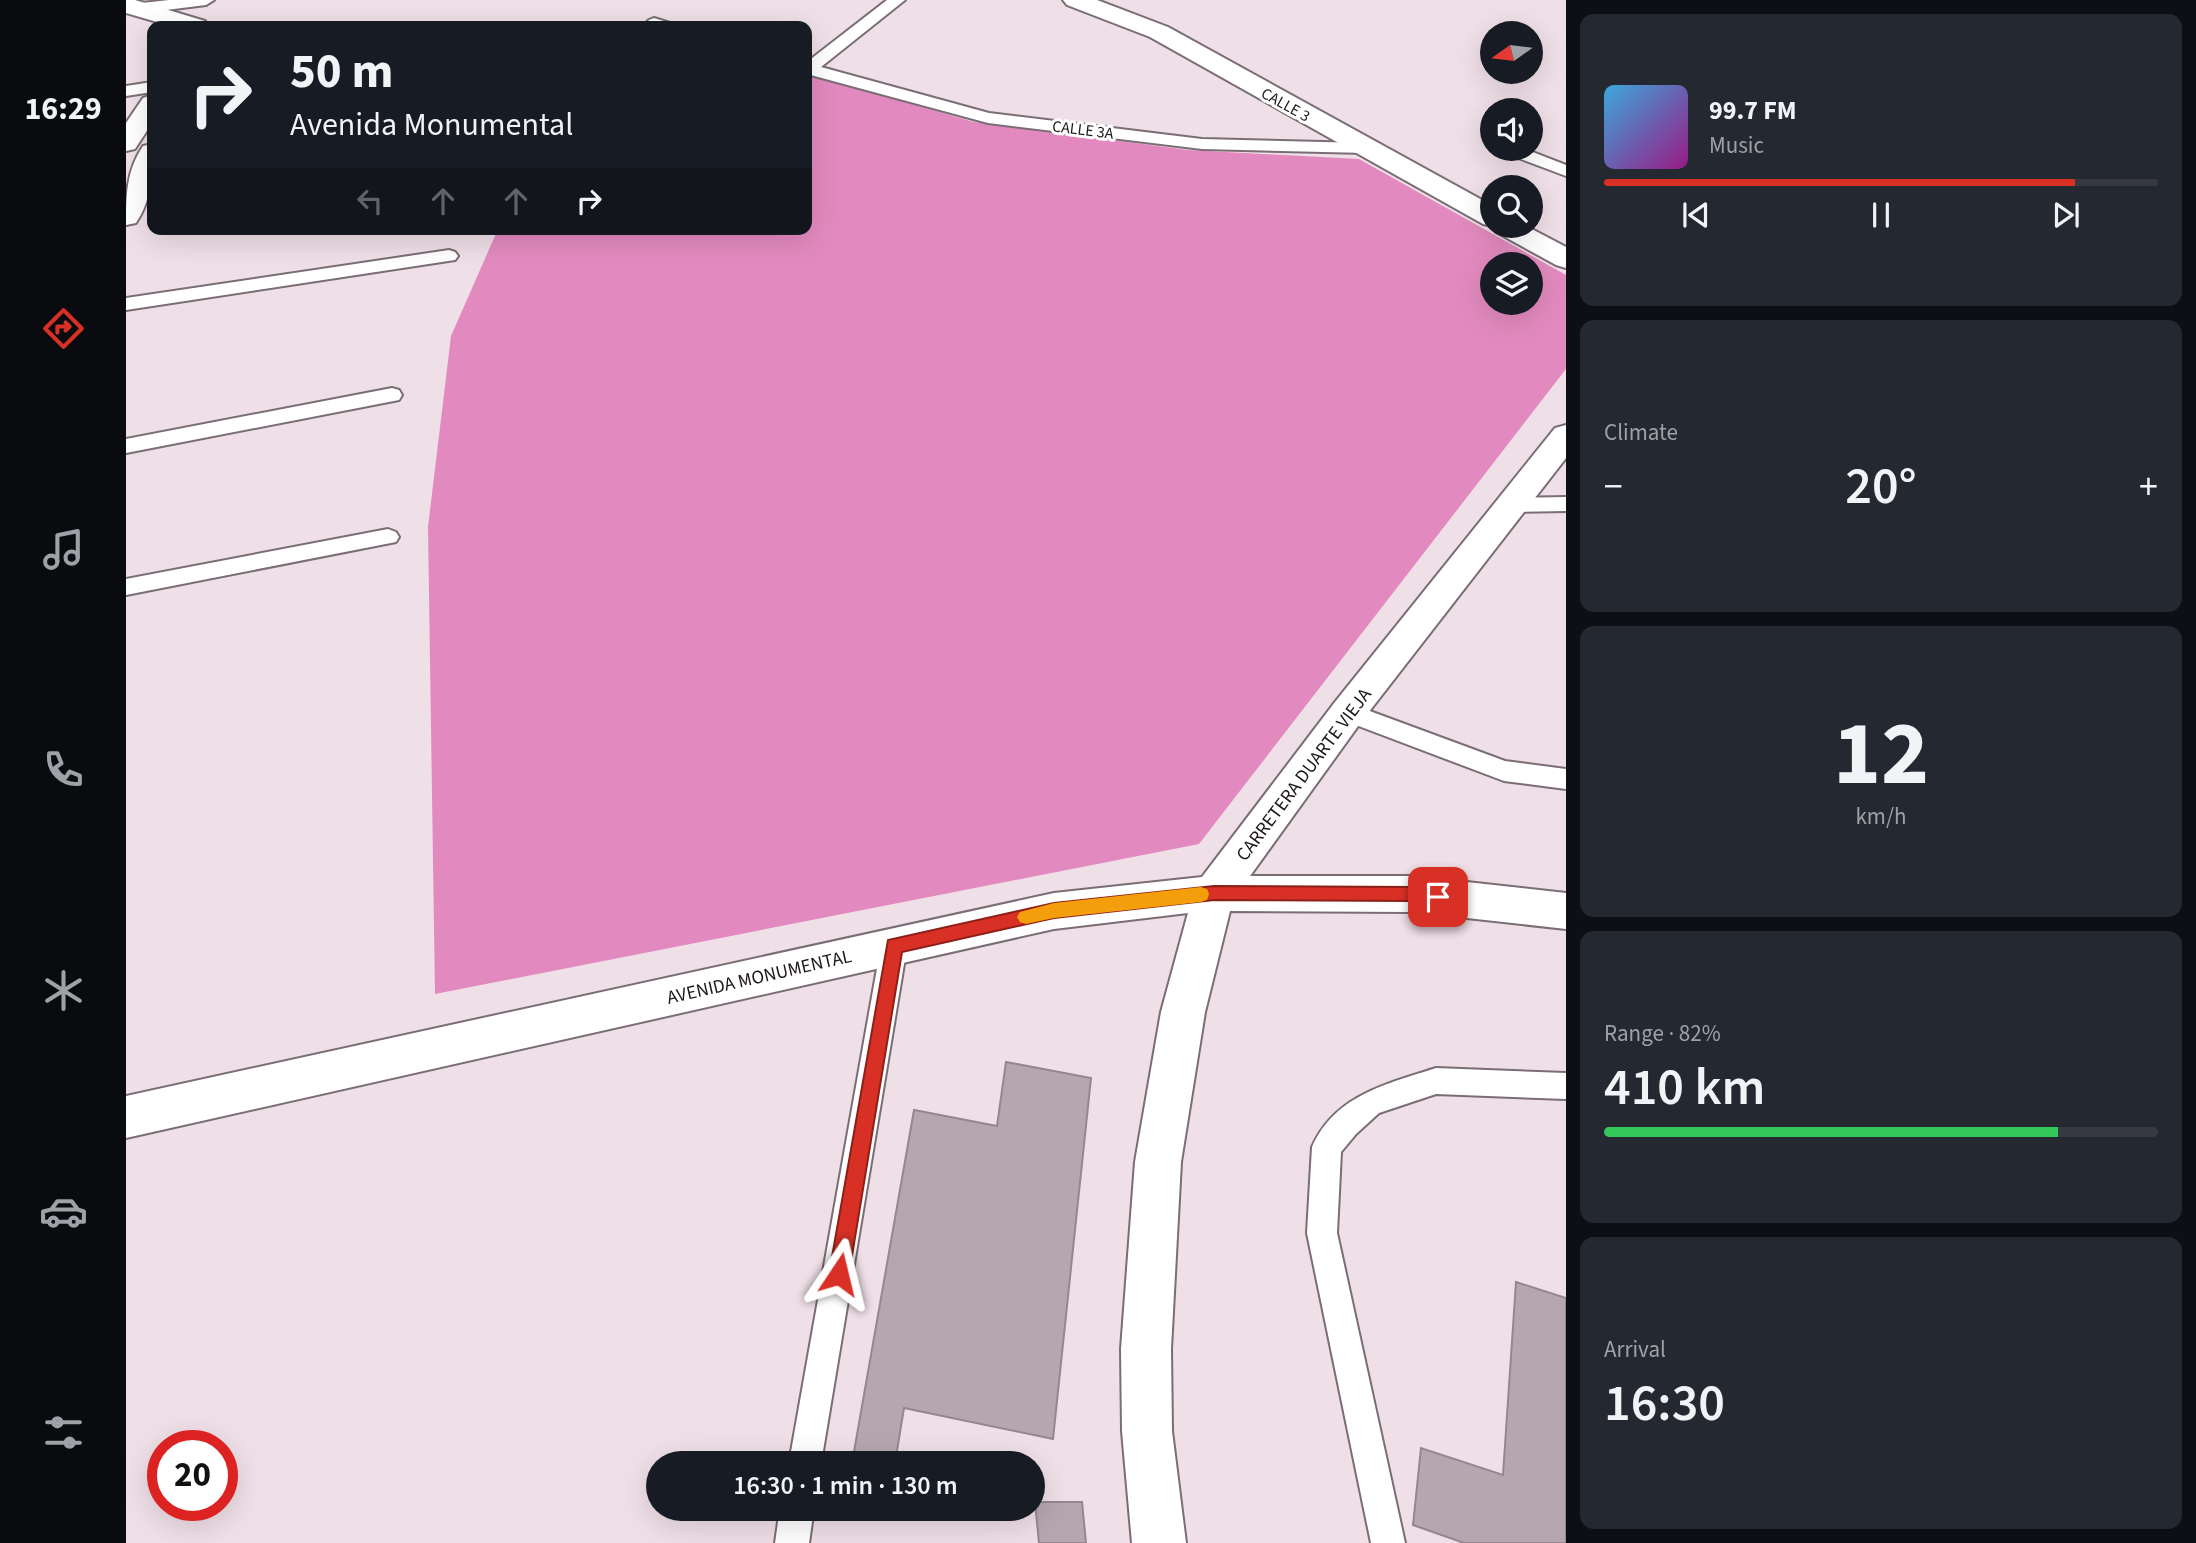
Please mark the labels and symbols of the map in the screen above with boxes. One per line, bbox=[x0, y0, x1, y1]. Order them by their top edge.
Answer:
north arrow bbox=[1480, 21, 1544, 84]
street label: CALLE 3 bbox=[1257, 82, 1314, 127]
street label: CALLE 3A bbox=[1051, 115, 1115, 145]
street label: CARRETERA DUARTE VIEJA bbox=[1230, 682, 1379, 867]
pin bbox=[1408, 867, 1468, 927]
street label: AVENIDA MONUMENTAL bbox=[664, 943, 854, 1012]
position arrow bbox=[802, 1237, 876, 1311]
speed limit sign: 20 bbox=[147, 1430, 238, 1521]

